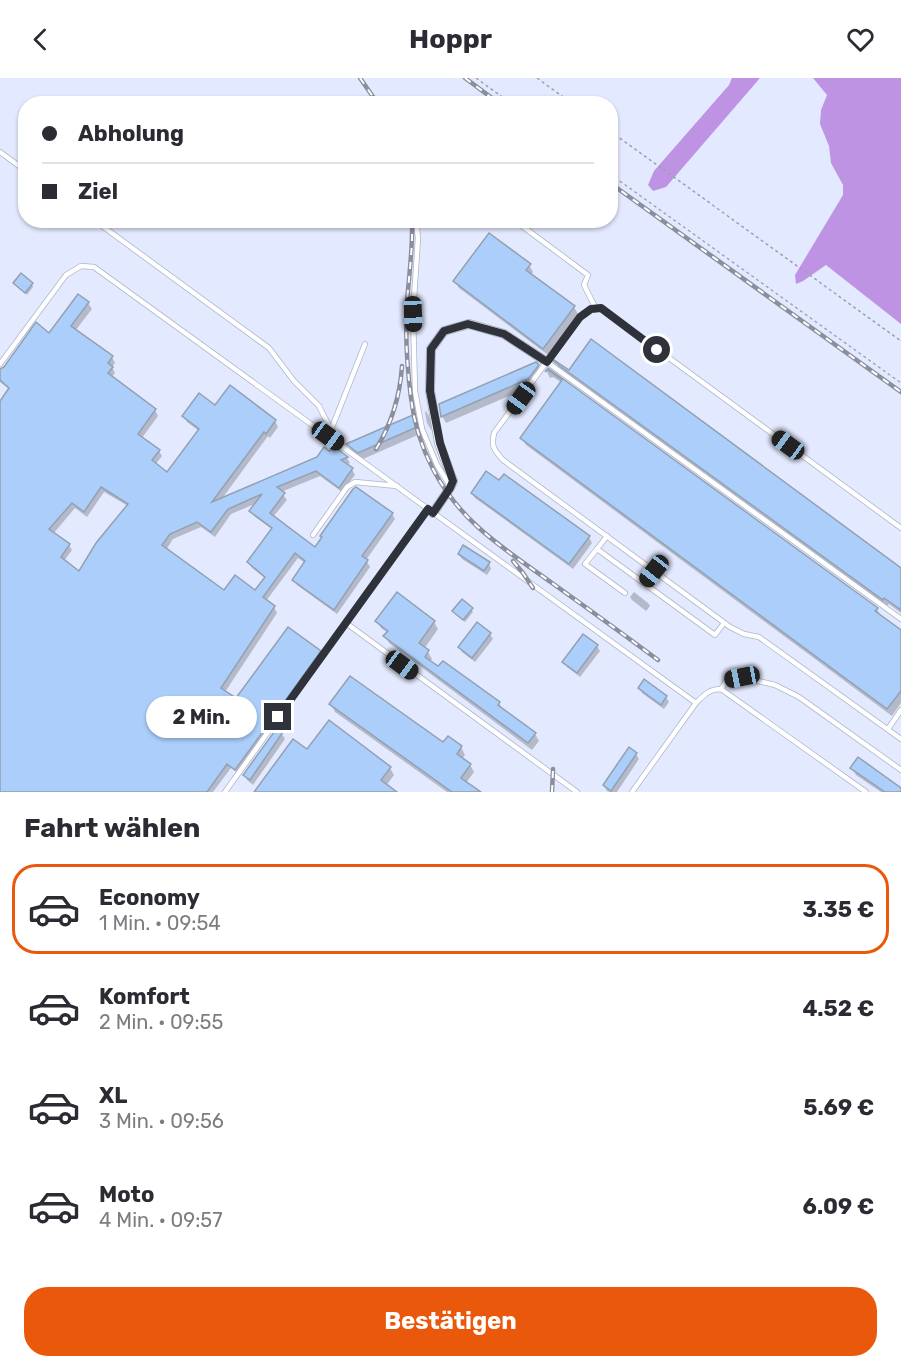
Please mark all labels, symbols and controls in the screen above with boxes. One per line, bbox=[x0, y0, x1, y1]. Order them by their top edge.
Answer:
icon: back bbox=[24, 23, 57, 56]
text: Hoppr bbox=[409, 23, 492, 55]
icon: heart bbox=[844, 23, 877, 56]
text: Abholung bbox=[78, 120, 184, 147]
text: Ziel bbox=[78, 178, 118, 205]
car bbox=[403, 296, 423, 332]
route start bbox=[643, 336, 670, 363]
car bbox=[503, 378, 539, 418]
car bbox=[308, 418, 348, 454]
car bbox=[768, 427, 808, 463]
car bbox=[636, 551, 672, 591]
car bbox=[382, 647, 422, 683]
car bbox=[723, 665, 761, 689]
callout: 2 Min. bbox=[146, 696, 257, 738]
route end bbox=[264, 703, 291, 730]
text: 2 Min. bbox=[172, 705, 231, 729]
text: Fahrt wählen bbox=[24, 812, 200, 844]
icon: car bbox=[27, 882, 81, 936]
text: Economy bbox=[99, 884, 200, 911]
text: 3.35 € bbox=[803, 896, 874, 923]
text: 1 Min. · 09:54 bbox=[99, 911, 221, 935]
icon: car bbox=[27, 981, 81, 1035]
text: Komfort bbox=[99, 983, 190, 1010]
text: 4.52 € bbox=[802, 995, 874, 1022]
text: 2 Min. · 09:55 bbox=[99, 1010, 223, 1034]
icon: car bbox=[27, 1080, 81, 1134]
text: XL bbox=[99, 1082, 127, 1109]
text: 5.69 € bbox=[803, 1094, 874, 1121]
text: 3 Min. · 09:56 bbox=[99, 1109, 224, 1133]
icon: car bbox=[27, 1179, 81, 1233]
text: Moto bbox=[99, 1181, 154, 1208]
text: 6.09 € bbox=[803, 1193, 874, 1220]
text: 4 Min. · 09:57 bbox=[99, 1208, 222, 1232]
button: Bestätigen bbox=[24, 1287, 877, 1356]

